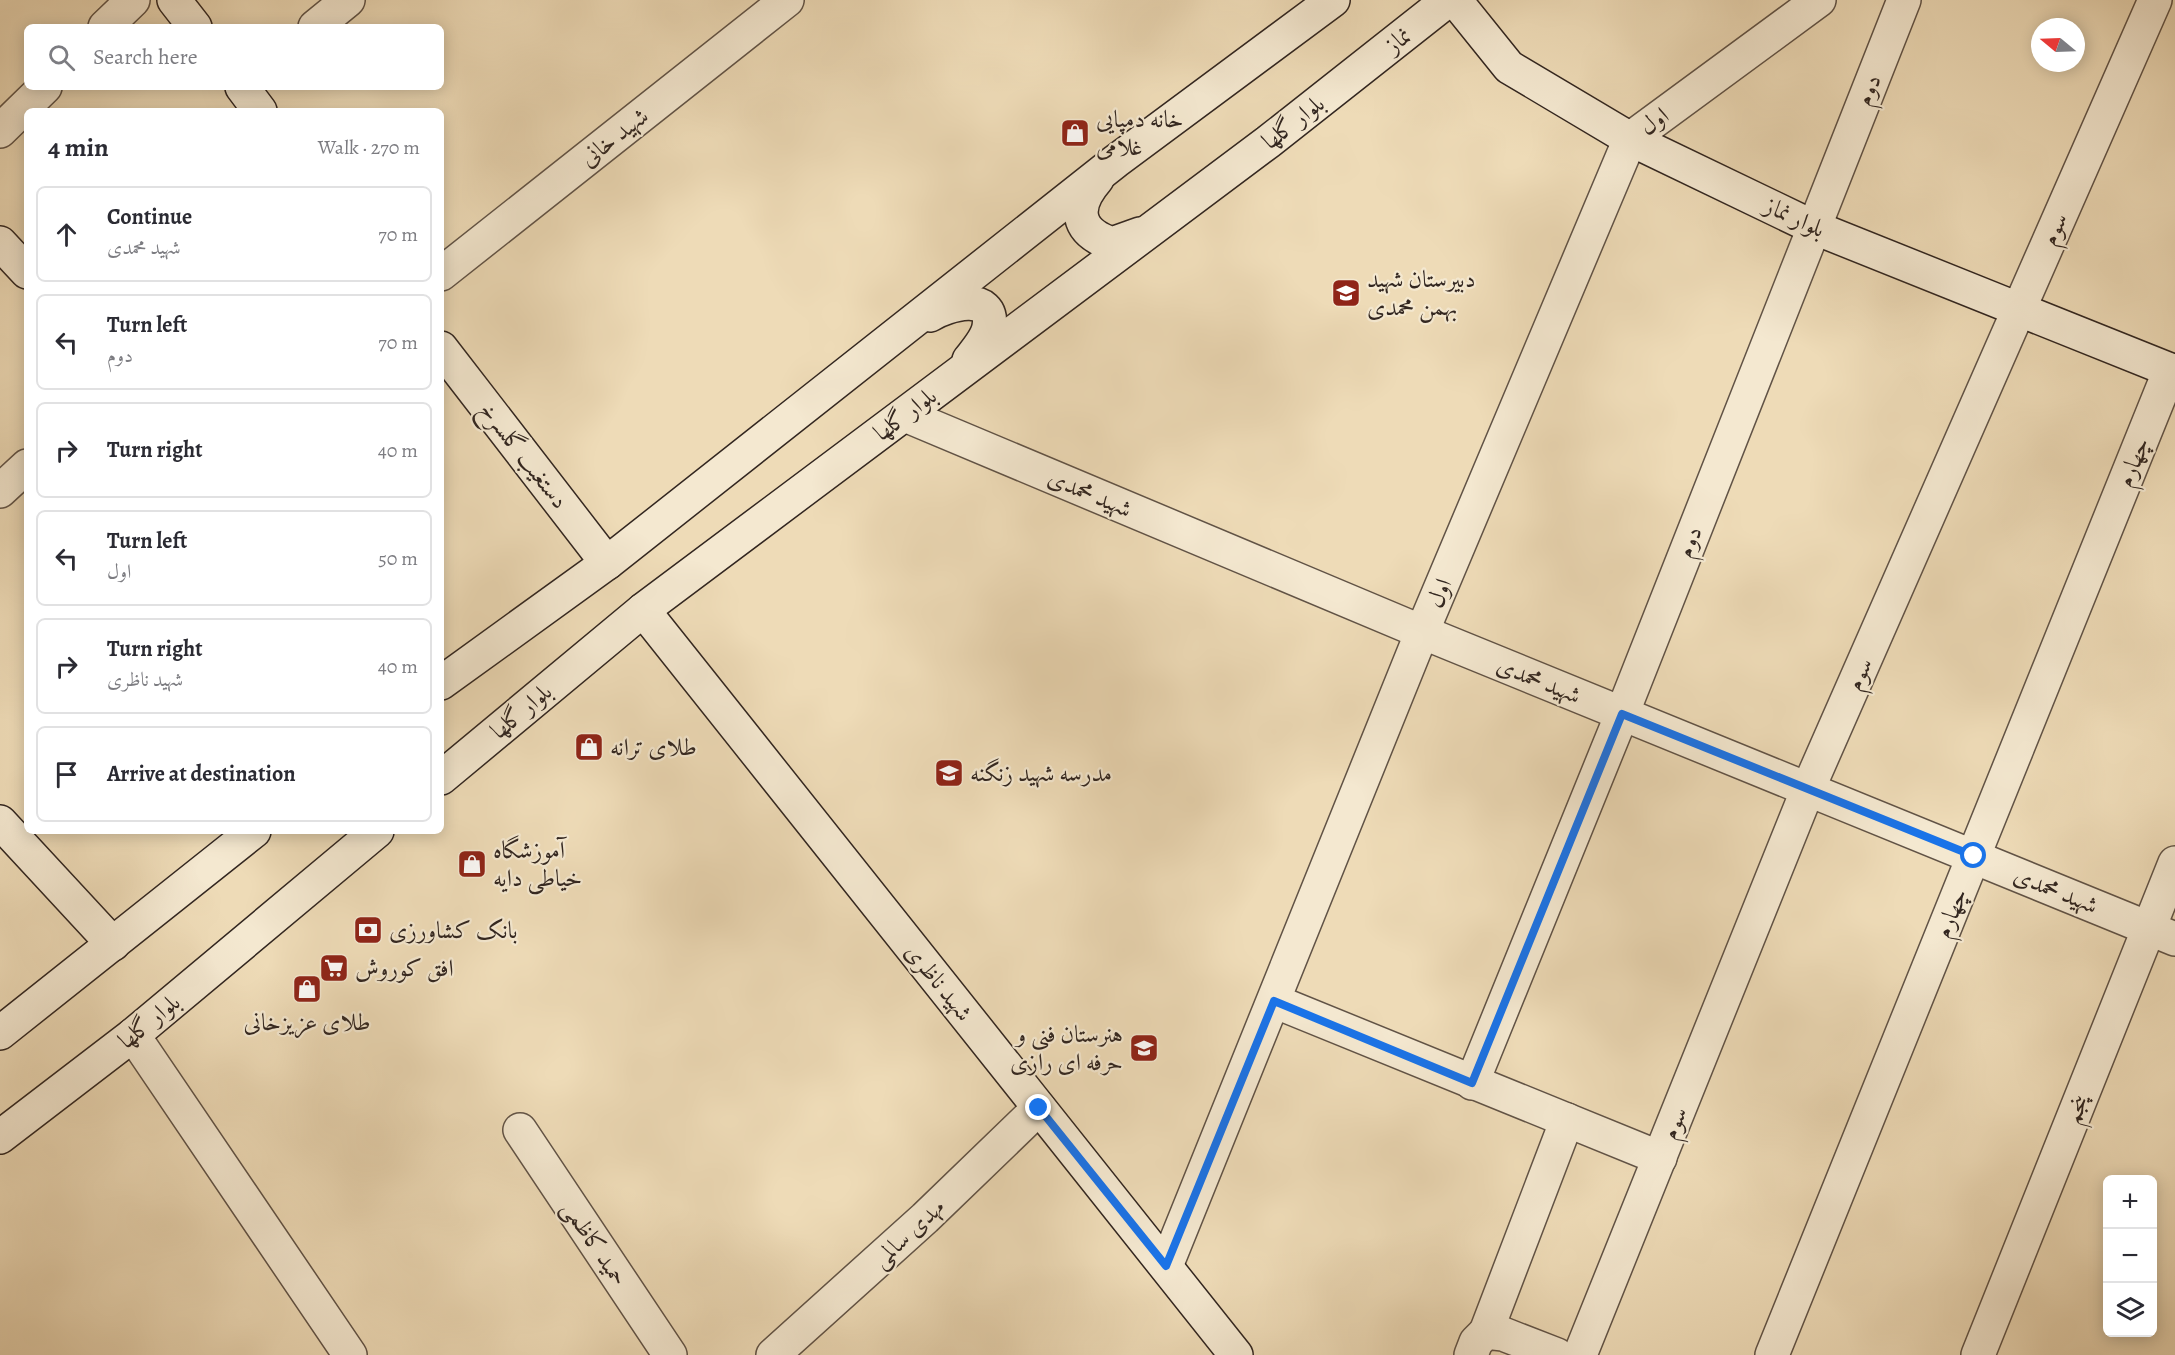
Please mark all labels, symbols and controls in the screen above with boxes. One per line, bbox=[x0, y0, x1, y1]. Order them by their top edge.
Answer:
north arrow bbox=[2031, 18, 2085, 72]
street label: نماز bbox=[1376, 20, 1418, 62]
search box bbox=[24, 24, 444, 90]
icon: search bbox=[45, 41, 78, 74]
text: Search here bbox=[93, 42, 198, 72]
street label: دوم bbox=[1847, 70, 1893, 112]
street label: بلوار گلها bbox=[1255, 87, 1331, 157]
street label: اول bbox=[1633, 99, 1675, 143]
street label: شهید خانی bbox=[573, 100, 655, 174]
place label: خانه دمپایی غلامی bbox=[1096, 103, 1184, 163]
shop icon: خانه دمپایی غلامی bbox=[1059, 117, 1091, 149]
text: 4 min bbox=[48, 130, 109, 165]
text: Walk · 270 m bbox=[318, 134, 420, 161]
street label: بلوار نماز bbox=[1758, 188, 1831, 245]
text: Continue bbox=[107, 202, 192, 232]
street label: سوم bbox=[2033, 208, 2080, 253]
icon: ahead bbox=[50, 218, 83, 251]
text: 70 m bbox=[378, 221, 418, 248]
text: شهید محمدی bbox=[107, 234, 181, 261]
place label: دبیرستان شهید بهمن محمدی bbox=[1367, 263, 1475, 323]
school or university icon: دبیرستان شهید بهمن محمدی bbox=[1330, 277, 1362, 309]
text: Turn left bbox=[107, 310, 187, 340]
icon: left bbox=[50, 326, 83, 359]
text: 70 m bbox=[378, 329, 418, 356]
text: دوم bbox=[107, 342, 133, 369]
street label: بلوار گلها bbox=[867, 380, 943, 448]
street label: دستغیب گلسرخ bbox=[468, 395, 576, 518]
street label: چهارم bbox=[2109, 432, 2162, 494]
icon: right bbox=[50, 434, 83, 467]
text: Turn right bbox=[107, 435, 203, 465]
text: 40 m bbox=[378, 437, 418, 464]
street label: شهید محمدی bbox=[1043, 461, 1137, 525]
street label: دوم bbox=[1668, 522, 1714, 564]
text: Turn left bbox=[107, 526, 187, 556]
icon: left bbox=[50, 542, 83, 575]
text: 50 m bbox=[378, 545, 418, 572]
text: اول bbox=[107, 558, 131, 585]
street label: اول bbox=[1419, 573, 1459, 613]
text: Turn right bbox=[107, 634, 203, 664]
street label: شهید محمدی bbox=[1492, 649, 1586, 711]
icon: right bbox=[50, 650, 83, 683]
text: 40 m bbox=[378, 653, 418, 680]
street label: سوم bbox=[1838, 653, 1885, 698]
text: شهید ناظری bbox=[107, 666, 183, 693]
street label: بلوار گلها bbox=[483, 676, 559, 746]
shop icon: طلای ترانه bbox=[573, 731, 605, 763]
place label: طلای ترانه bbox=[610, 731, 697, 763]
school or university icon: مدرسه شهید زنگنه bbox=[933, 757, 965, 789]
place label: مدرسه شهید زنگنه bbox=[970, 757, 1112, 789]
icon: arrive bbox=[50, 758, 83, 791]
text: Arrive at destination bbox=[107, 759, 296, 789]
place label: آموزشگاه خیاطی دایه bbox=[493, 834, 582, 895]
route start bbox=[1960, 842, 1986, 868]
shop icon: آموزشگاه خیاطی دایه bbox=[456, 848, 488, 880]
street label: شهید محمدی bbox=[2009, 859, 2103, 921]
street label: چهارم bbox=[1927, 883, 1980, 945]
bank icon: بانک کشاورزی bbox=[352, 914, 384, 946]
place label: بانک کشاورزی bbox=[389, 914, 518, 946]
street label: شهید ناظری bbox=[898, 936, 980, 1028]
supermarket icon: افق کوروش bbox=[318, 952, 350, 984]
place label: افق کوروش bbox=[355, 952, 454, 984]
shop icon: طلای عزیزخانی bbox=[291, 973, 323, 1005]
street label: بلوار گلها bbox=[111, 986, 187, 1056]
place label: طلای عزیزخانی bbox=[243, 1006, 371, 1039]
place label: هنرستان فنی و حرفه ای رازی bbox=[1010, 1018, 1123, 1078]
school or university icon: هنرستان فنی و حرفه ای رازی bbox=[1128, 1032, 1160, 1064]
street label: پنجم bbox=[2056, 1088, 2103, 1131]
route end bbox=[1025, 1094, 1051, 1120]
street label: سوم bbox=[1653, 1102, 1700, 1146]
map controls bbox=[2103, 1175, 2157, 1337]
button: + bbox=[2103, 1175, 2157, 1229]
street label: مهدی سالمی bbox=[865, 1191, 952, 1276]
street label: حمید کاظمی bbox=[554, 1194, 635, 1293]
button: − bbox=[2103, 1229, 2157, 1283]
button: layers bbox=[2103, 1283, 2157, 1337]

